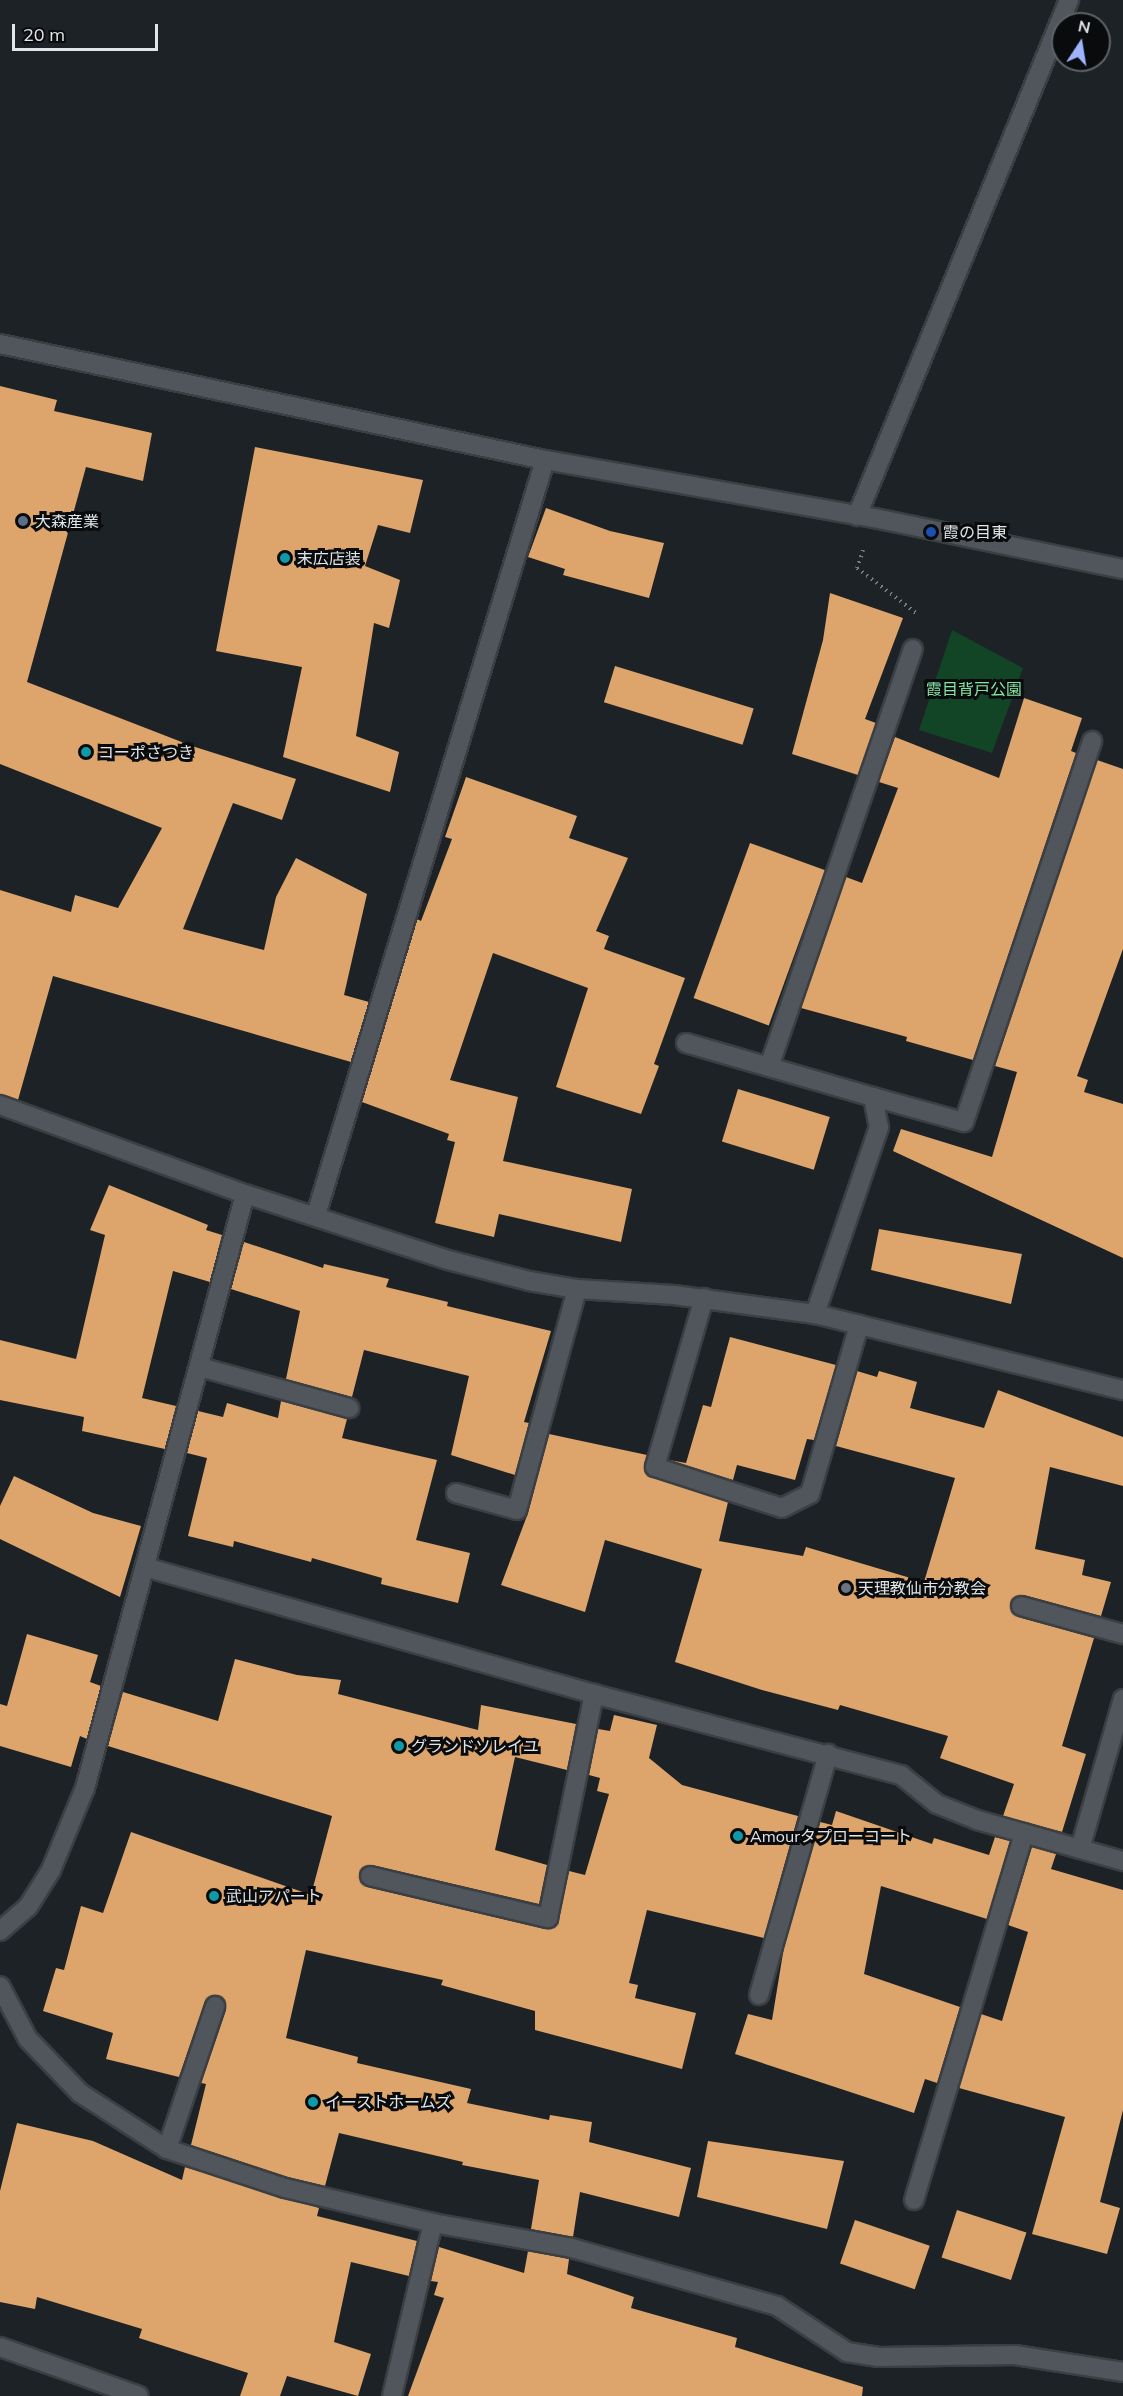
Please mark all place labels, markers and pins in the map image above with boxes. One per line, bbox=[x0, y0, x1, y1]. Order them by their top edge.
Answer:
place label: 大森産業 bbox=[35, 511, 99, 531]
marker: 大森産業 bbox=[16, 514, 30, 528]
place label: 霞の目東 bbox=[943, 522, 1007, 542]
marker: 霞の目東 bbox=[924, 525, 938, 539]
place label: 末広店装 bbox=[297, 548, 361, 568]
marker: 末広店装 bbox=[278, 551, 292, 565]
place label: コーポさつき bbox=[98, 742, 194, 762]
marker: コーポさつき bbox=[79, 745, 93, 759]
place label: 天理教仙市分教会 bbox=[858, 1578, 986, 1598]
marker: 天理教仙市分教会 bbox=[839, 1581, 853, 1595]
place label: グランドソレイユ bbox=[411, 1736, 539, 1756]
marker: グランドソレイユ bbox=[392, 1739, 406, 1753]
place label: Amourタプローコート bbox=[750, 1826, 912, 1846]
marker: Amourタプローコート bbox=[731, 1829, 745, 1843]
place label: 武山アパート bbox=[226, 1886, 322, 1906]
marker: 武山アパート bbox=[207, 1889, 221, 1903]
place label: イーストホームズ bbox=[325, 2092, 453, 2112]
marker: イーストホームズ bbox=[306, 2095, 320, 2109]

